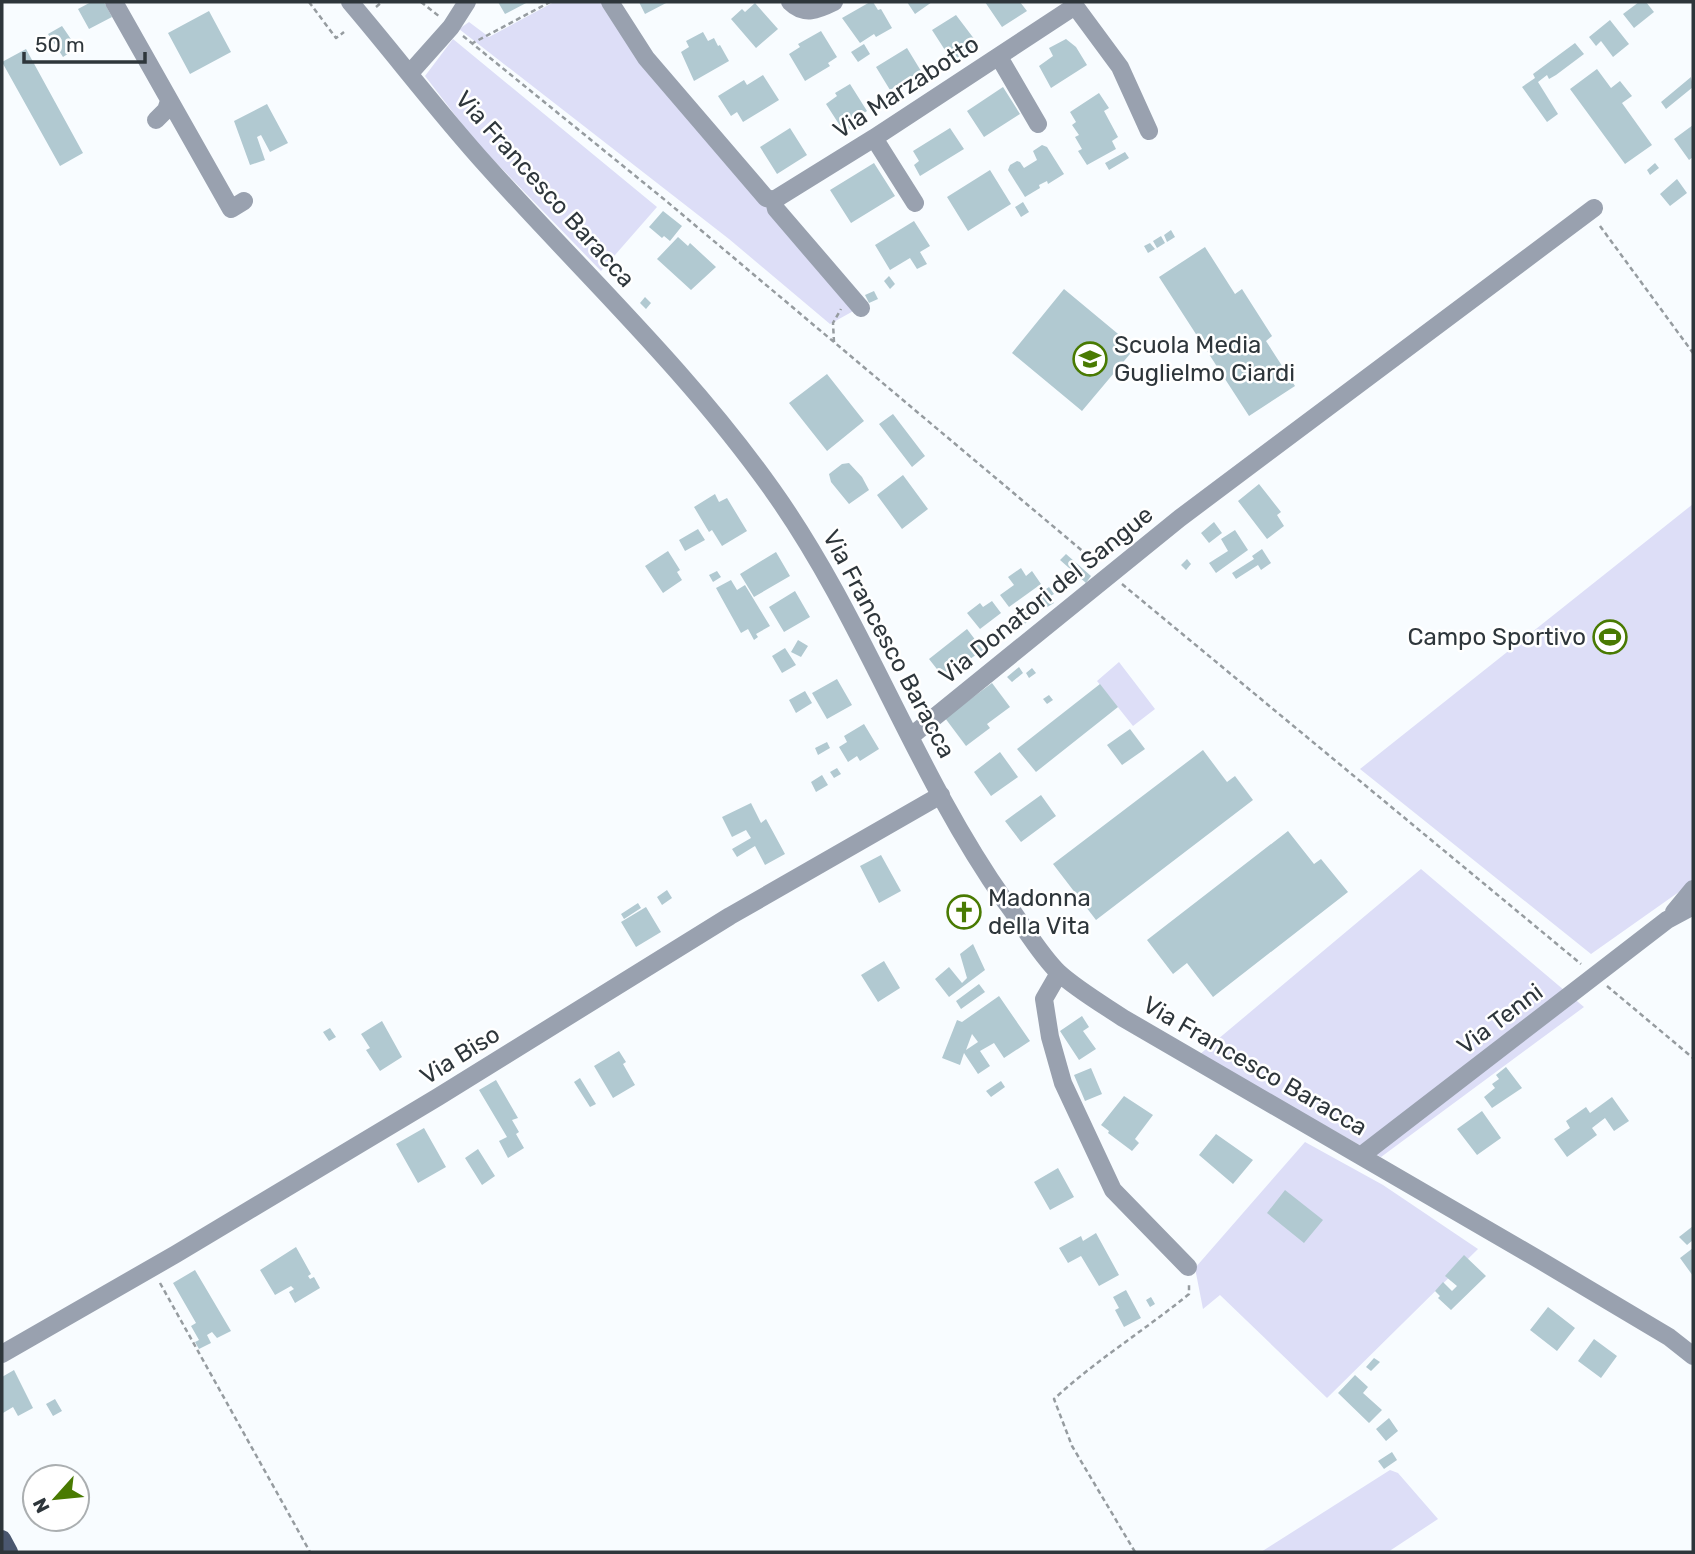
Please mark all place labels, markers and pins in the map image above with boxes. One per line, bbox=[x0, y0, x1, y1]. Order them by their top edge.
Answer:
place label: Scuola Media Guglielmo Ciardi bbox=[1114, 331, 1295, 387]
school or university icon: Scuola Media Guglielmo Ciardi bbox=[1071, 340, 1109, 378]
sports icon: Campo Sportivo bbox=[1591, 618, 1629, 656]
place label: Campo Sportivo bbox=[1408, 623, 1586, 651]
place label: Madonna della Vita bbox=[988, 884, 1091, 940]
church icon: Madonna della Vita bbox=[945, 893, 983, 931]

